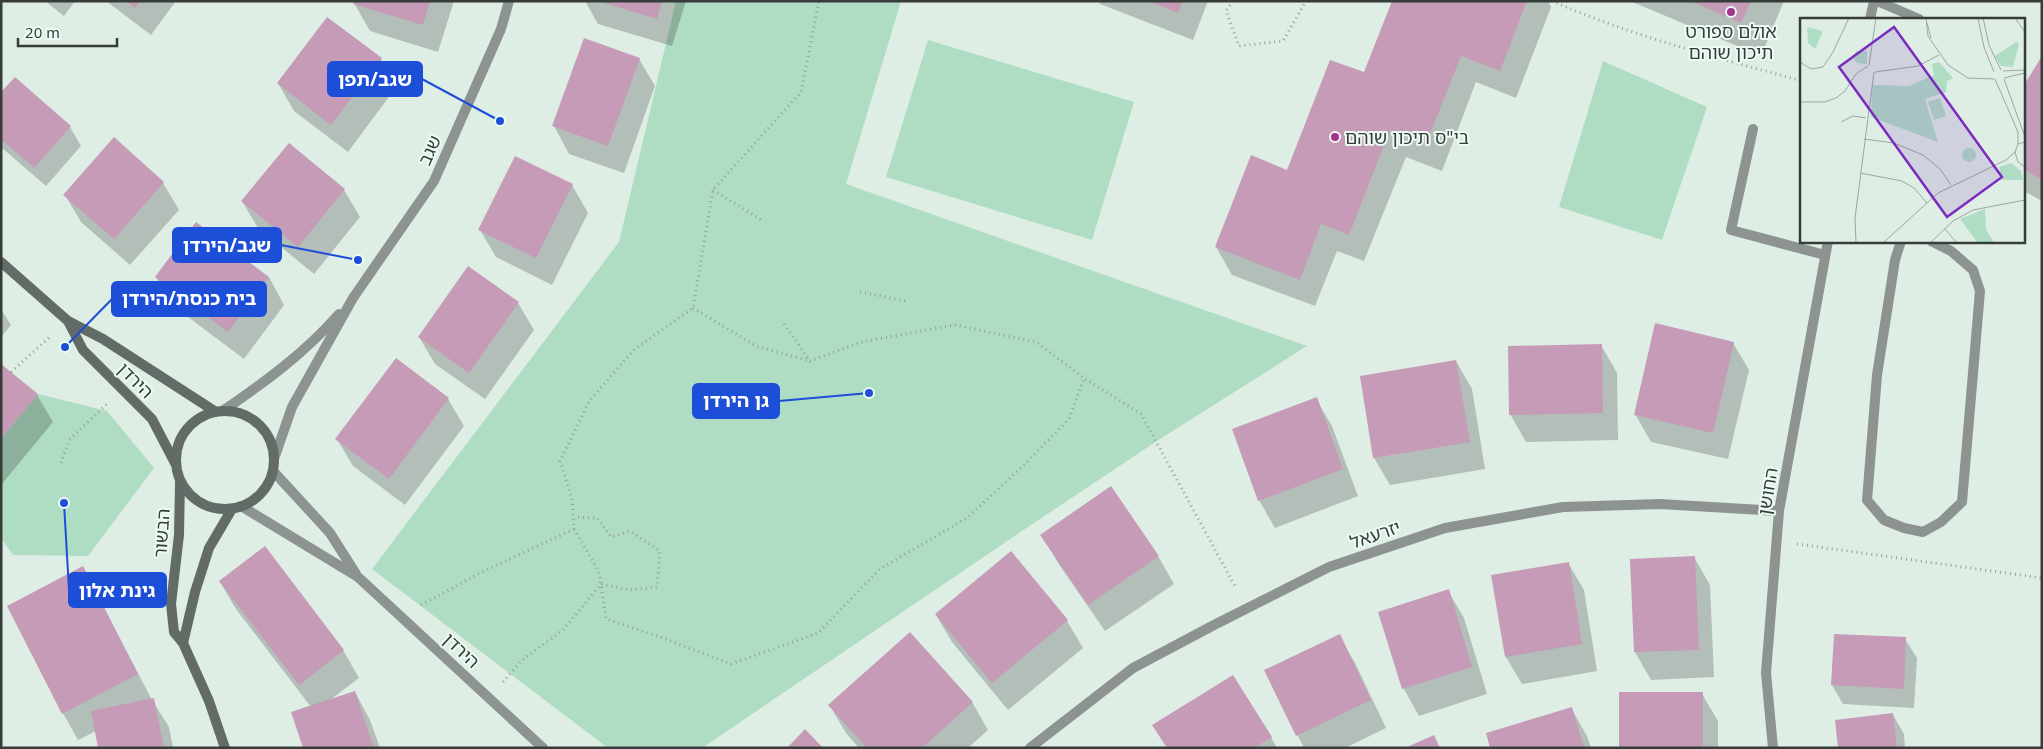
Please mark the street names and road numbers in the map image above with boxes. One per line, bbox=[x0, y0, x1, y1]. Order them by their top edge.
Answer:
street label: שגב bbox=[412, 131, 446, 169]
street label: הירדן bbox=[113, 357, 159, 403]
street label: החושן bbox=[1751, 466, 1783, 516]
street label: הבשור bbox=[147, 508, 175, 558]
street label: יזרעאל bbox=[1347, 514, 1403, 554]
street label: הירדן bbox=[439, 627, 485, 673]

